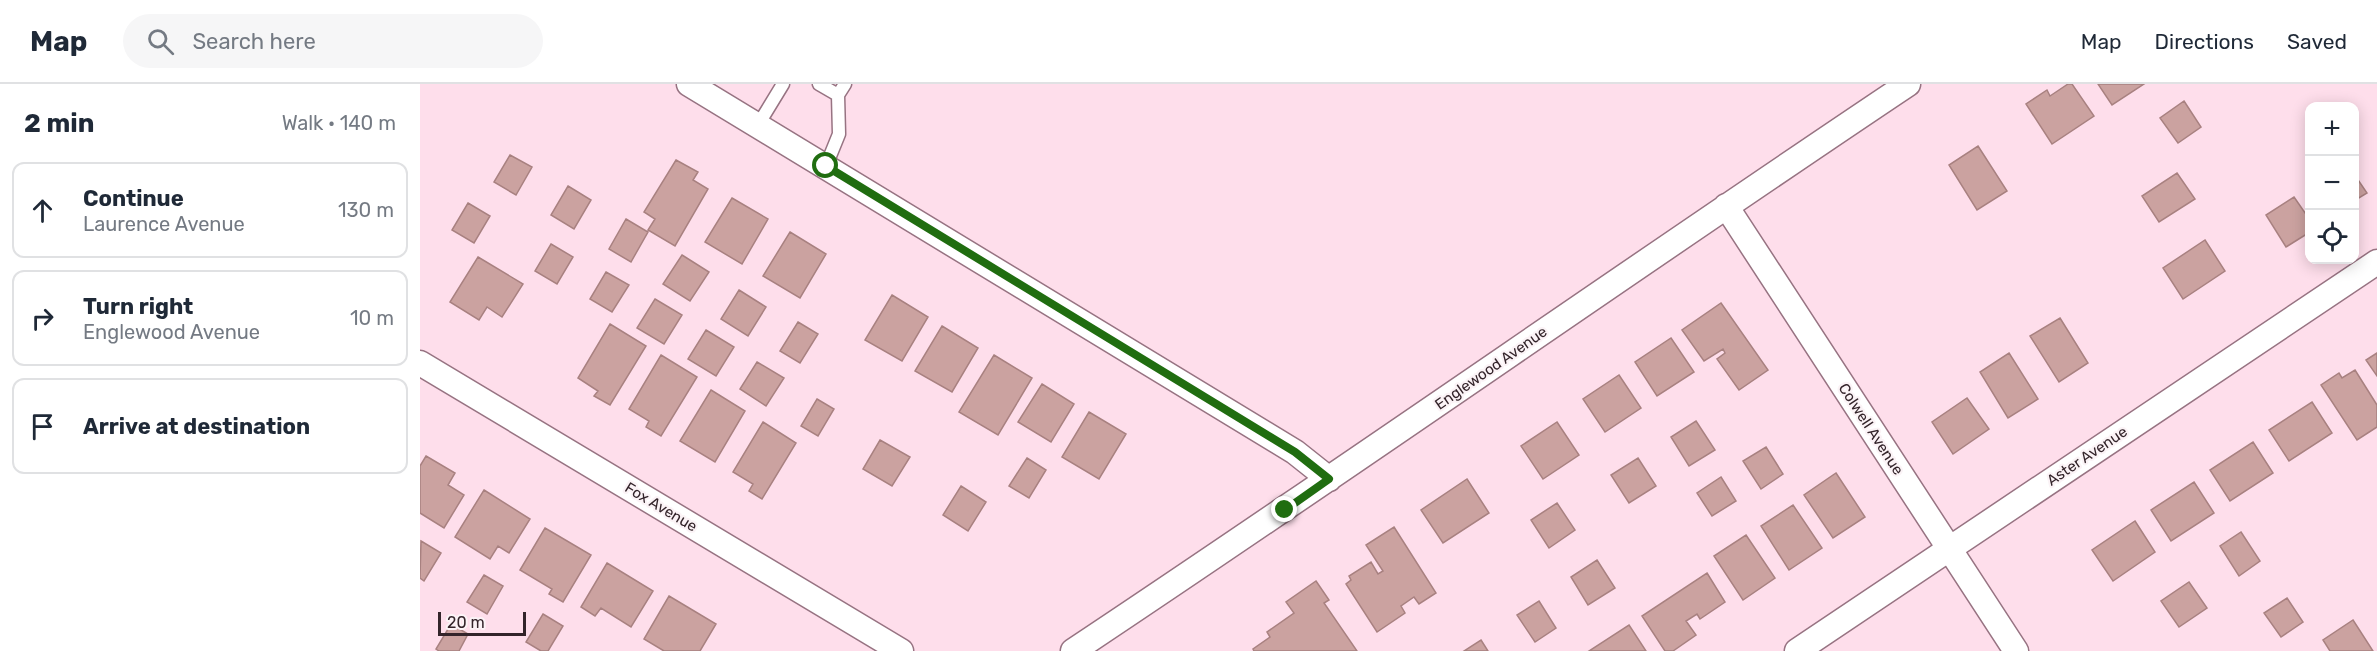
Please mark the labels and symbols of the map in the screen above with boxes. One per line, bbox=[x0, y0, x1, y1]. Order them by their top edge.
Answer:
route start bbox=[812, 152, 838, 178]
street label: Englewood Avenue bbox=[1431, 323, 1551, 413]
street label: Colwell Avenue bbox=[1835, 380, 1907, 478]
street label: Aster Avenue bbox=[2043, 422, 2131, 490]
street label: Fox Avenue bbox=[622, 478, 700, 536]
route end bbox=[1271, 496, 1297, 522]
scale bar bbox=[438, 609, 526, 636]

